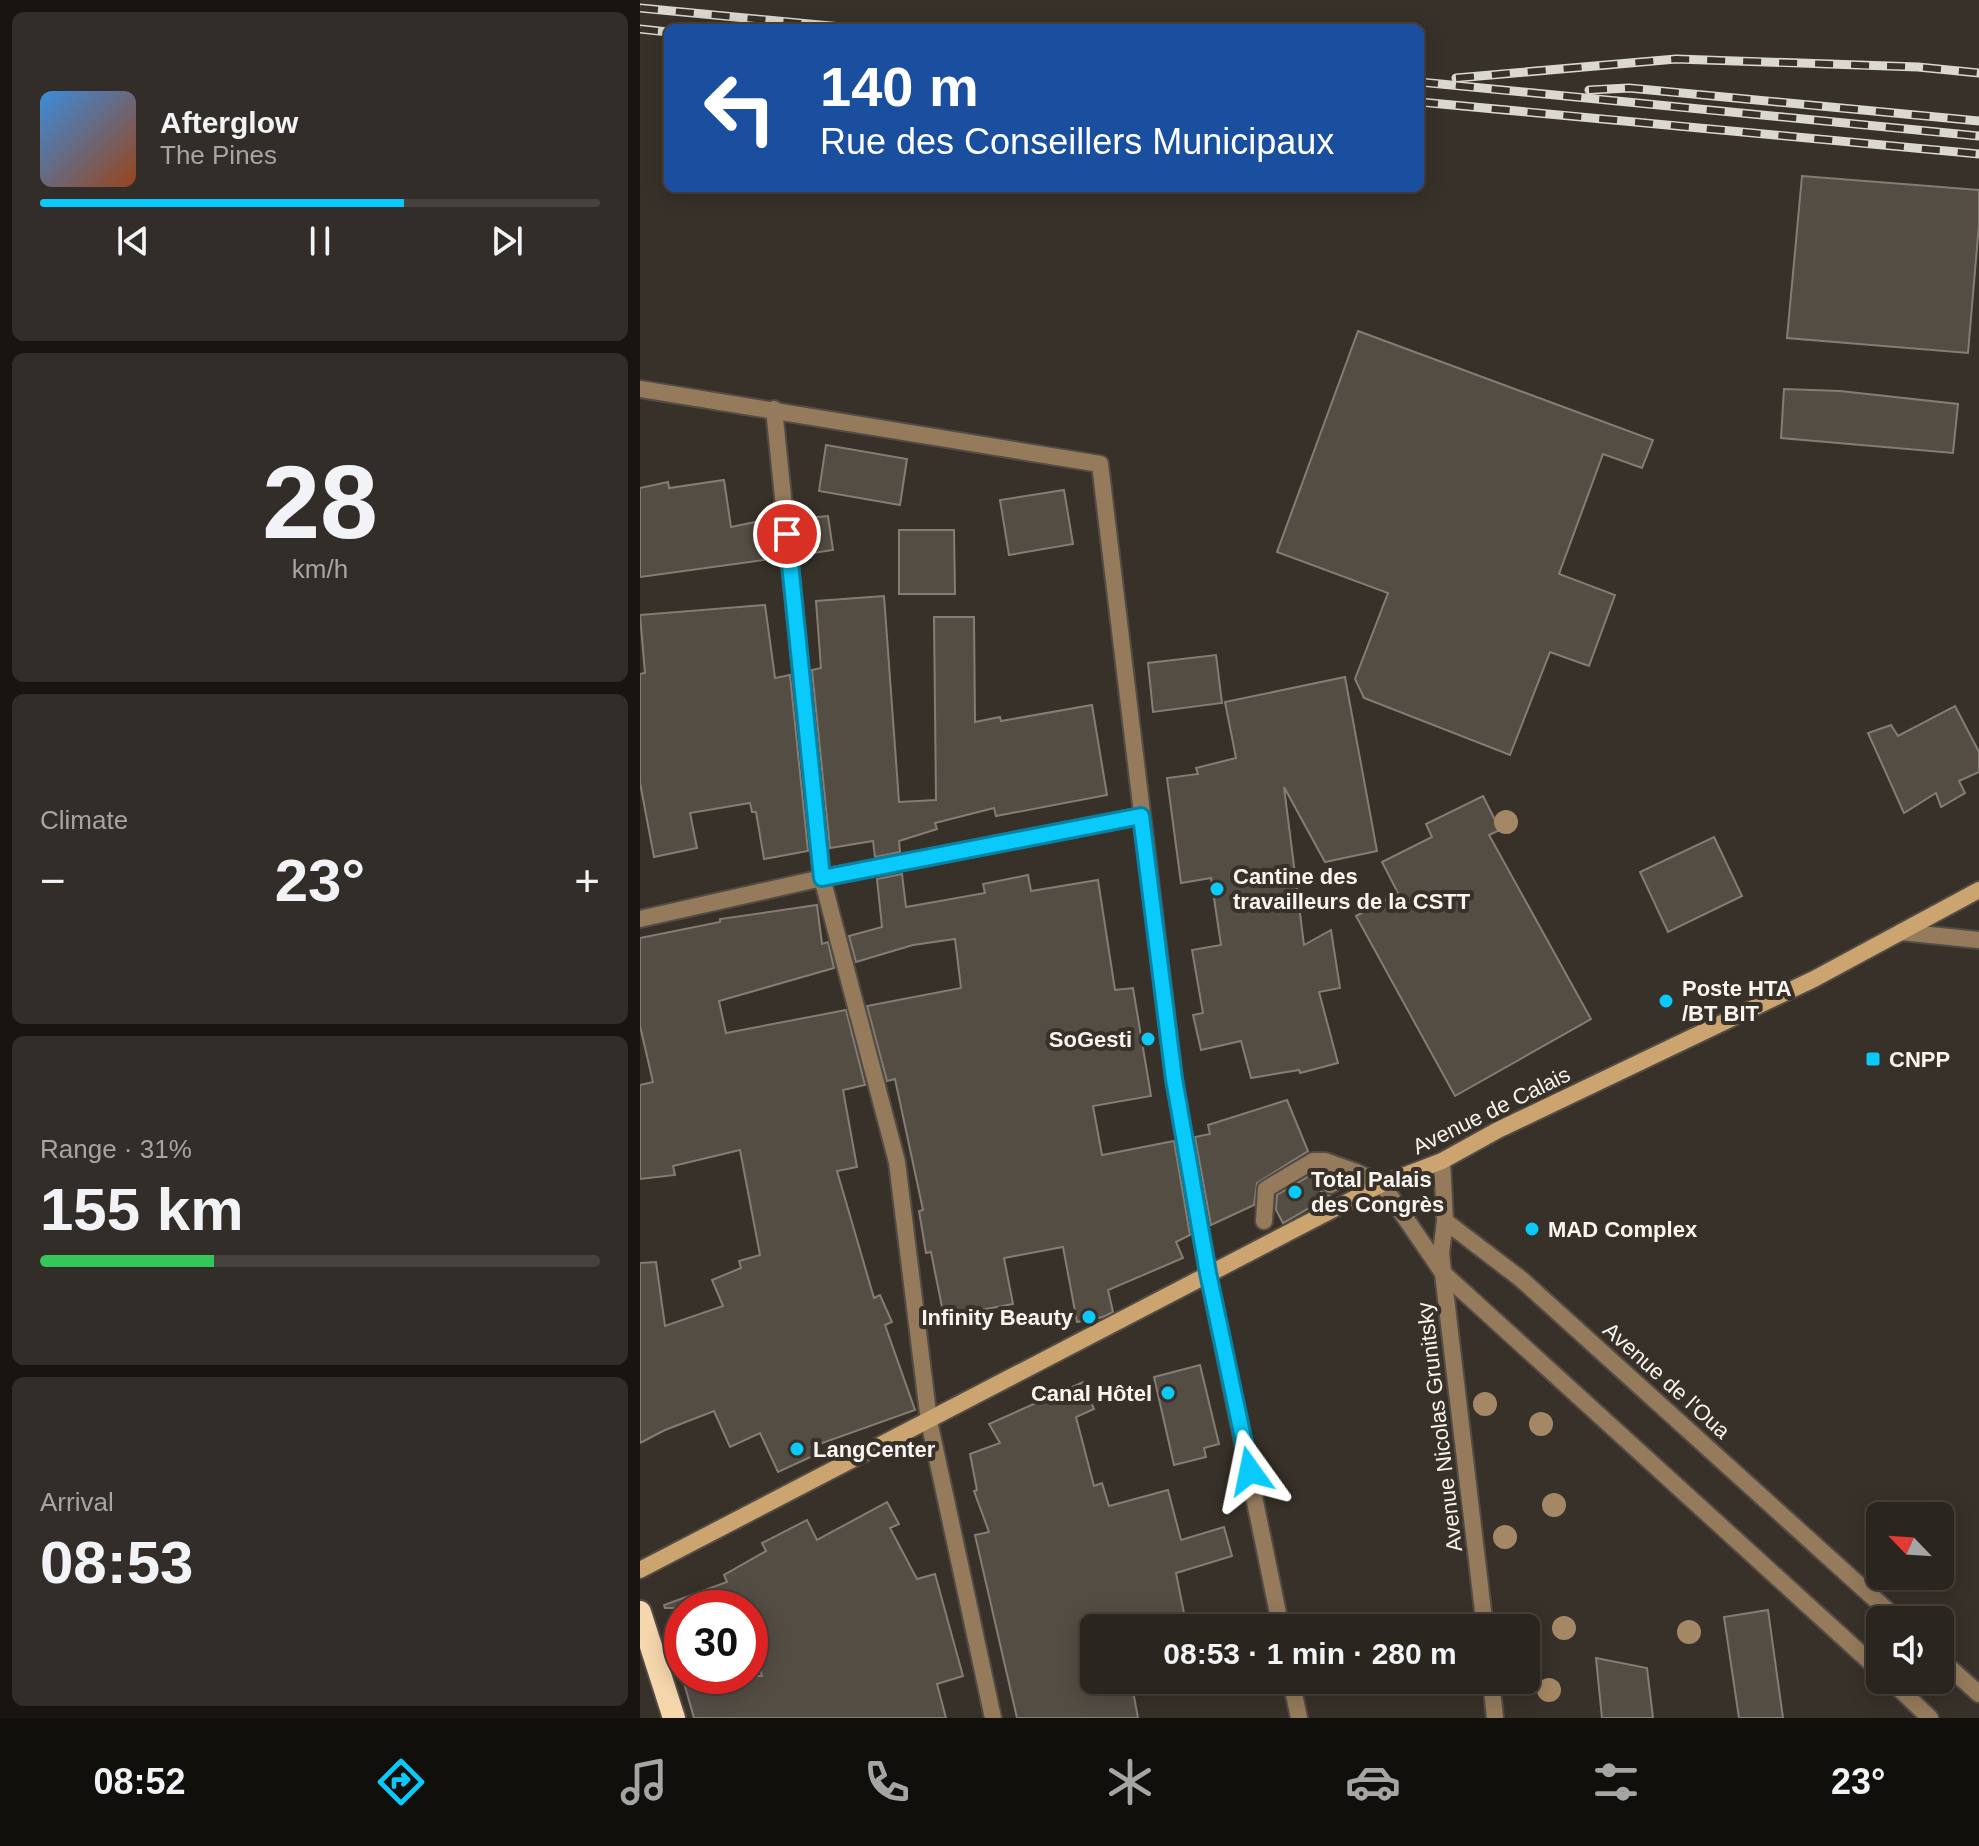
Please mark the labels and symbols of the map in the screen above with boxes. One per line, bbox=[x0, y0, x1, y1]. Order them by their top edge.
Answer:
pin bbox=[753, 500, 821, 568]
place label: Cantine des travailleurs de la CSTT bbox=[1233, 864, 1471, 914]
marker: Cantine des travailleurs de la CSTT bbox=[1208, 880, 1226, 898]
place label: Poste HTA /BT BIT bbox=[1682, 976, 1792, 1026]
marker: Poste HTA /BT BIT bbox=[1657, 992, 1675, 1010]
place label: SoGesti bbox=[1049, 1027, 1132, 1052]
marker: SoGesti bbox=[1139, 1030, 1157, 1048]
place label: CNPP bbox=[1889, 1047, 1950, 1072]
marker: CNPP bbox=[1864, 1050, 1882, 1068]
street label: Avenue de Calais bbox=[1408, 1062, 1574, 1159]
place label: Total Palais des Congrès bbox=[1311, 1167, 1444, 1217]
marker: Total Palais des Congrès bbox=[1286, 1183, 1304, 1201]
place label: MAD Complex bbox=[1548, 1217, 1698, 1242]
marker: MAD Complex bbox=[1523, 1220, 1541, 1238]
street label: Avenue Nicolas Grunitsky bbox=[1412, 1301, 1467, 1553]
place label: Infinity Beauty bbox=[921, 1305, 1074, 1330]
marker: Infinity Beauty bbox=[1080, 1308, 1098, 1326]
street label: Avenue de l'Oua bbox=[1598, 1317, 1736, 1444]
place label: Canal Hôtel bbox=[1031, 1381, 1152, 1406]
marker: Canal Hôtel bbox=[1159, 1384, 1177, 1402]
position arrow bbox=[1208, 1429, 1292, 1513]
place label: LangCenter bbox=[813, 1437, 936, 1462]
marker: LangCenter bbox=[788, 1440, 806, 1458]
north arrow bbox=[1866, 1502, 1954, 1590]
speed limit sign: 30 bbox=[664, 1590, 768, 1694]

